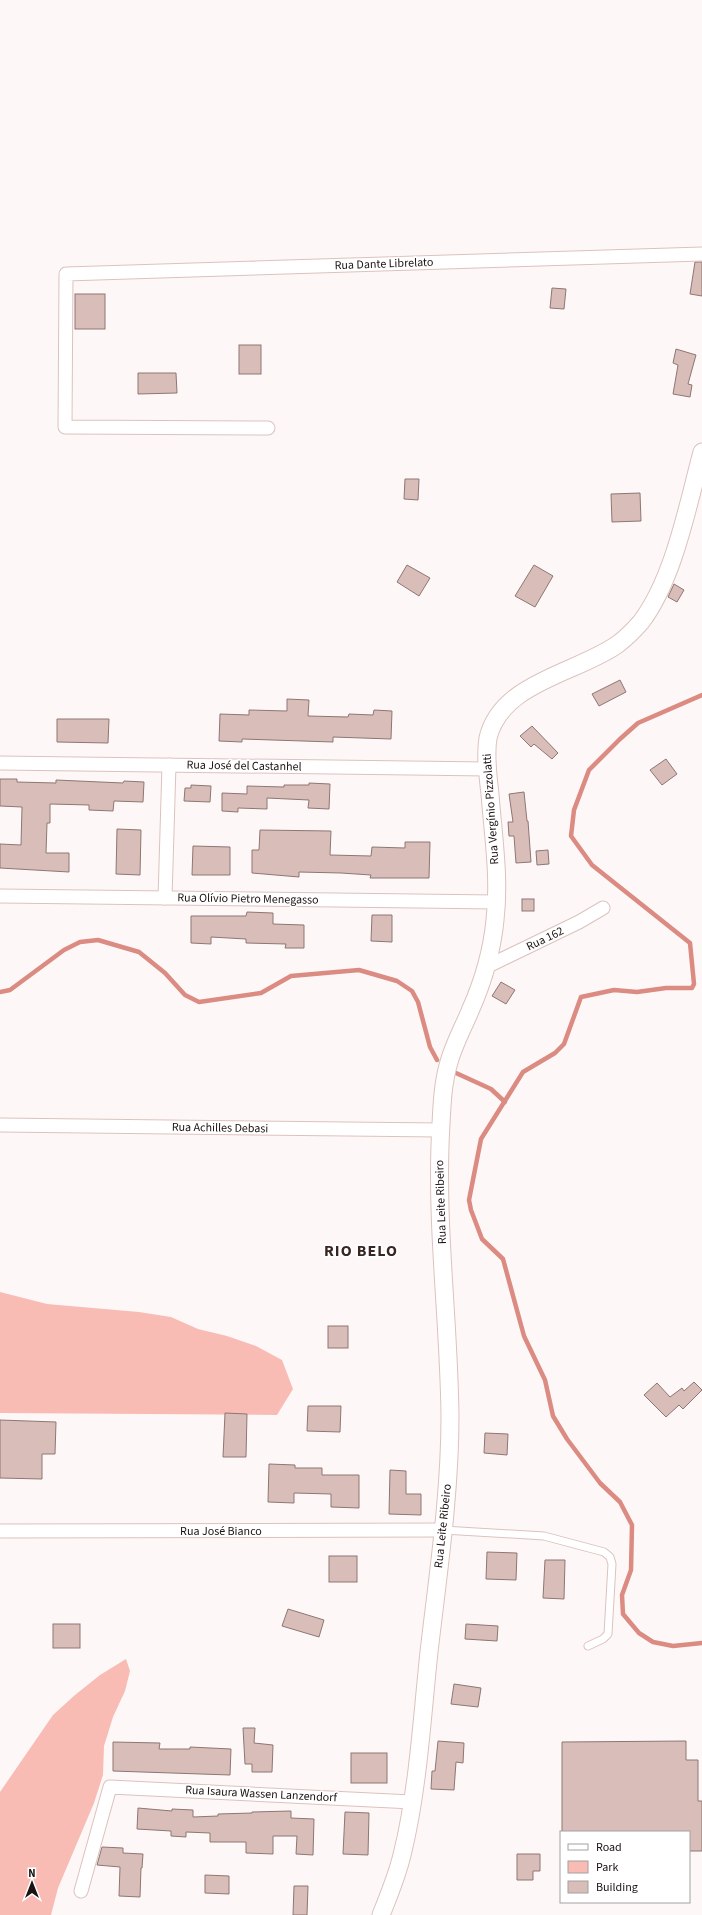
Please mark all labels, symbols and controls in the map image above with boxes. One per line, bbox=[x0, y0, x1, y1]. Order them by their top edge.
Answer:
street label: Rua Dante Librelato bbox=[334, 254, 434, 274]
street label: Rua Vergínio Pizzolatti bbox=[479, 753, 503, 865]
street label: Rua José del Castanhel bbox=[186, 756, 302, 776]
street label: Rua Olívio Pietro Menegasso bbox=[177, 889, 319, 909]
street label: Rua 162 bbox=[523, 923, 567, 955]
street label: Rua Achilles Debasi bbox=[172, 1119, 268, 1137]
street label: Rua Leite Ribeiro bbox=[431, 1159, 451, 1245]
district label: RIO BELO bbox=[324, 1240, 398, 1262]
street label: Rua Leite Ribeiro bbox=[430, 1483, 456, 1569]
street label: Rua José Bianco bbox=[180, 1523, 262, 1540]
street label: Rua Isaura Wassen Lanzendorf bbox=[185, 1782, 338, 1806]
legend bbox=[560, 1831, 690, 1903]
text: Road bbox=[596, 1839, 622, 1856]
text: Park bbox=[596, 1859, 618, 1876]
north arrow bbox=[12, 1863, 52, 1903]
text: N bbox=[28, 1866, 36, 1881]
text: Building bbox=[596, 1879, 638, 1896]

